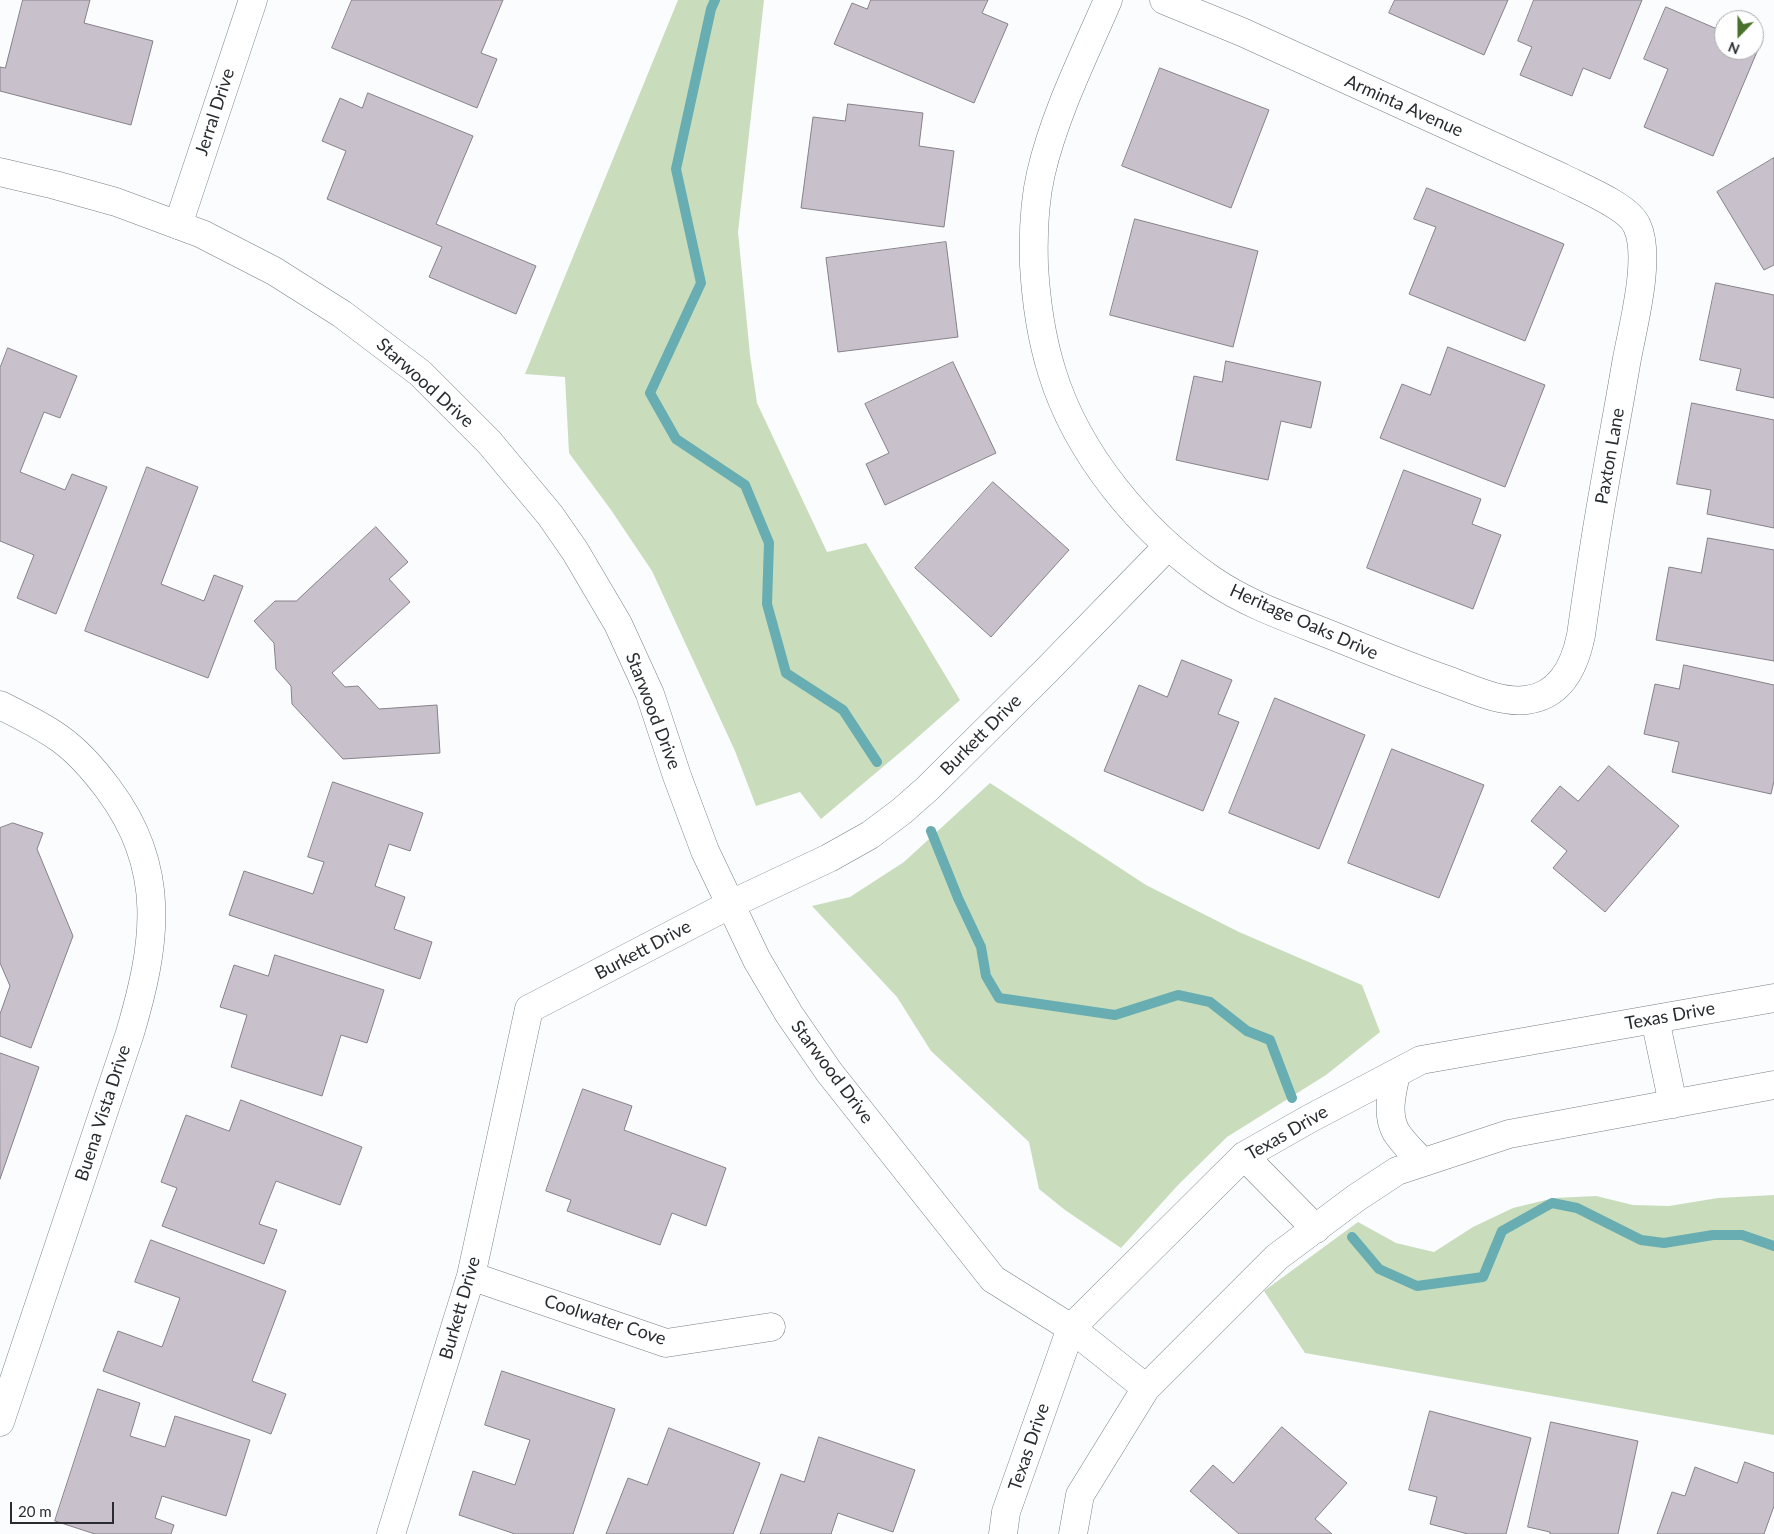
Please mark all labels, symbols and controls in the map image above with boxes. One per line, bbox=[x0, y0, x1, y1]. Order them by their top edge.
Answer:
north arrow bbox=[1714, 10, 1764, 60]
text: N bbox=[1725, 39, 1742, 58]
street label: Jerral Drive bbox=[191, 66, 239, 158]
street label: Arminta Avenue bbox=[1341, 70, 1467, 142]
street label: Starwood Drive bbox=[372, 334, 478, 432]
street label: Paxton Lane bbox=[1591, 406, 1629, 506]
street label: Heritage Oaks Drive bbox=[1226, 580, 1382, 664]
street label: Starwood Drive bbox=[621, 650, 685, 772]
street label: Burkett Drive bbox=[936, 690, 1026, 780]
street label: Burkett Drive bbox=[591, 916, 695, 984]
street label: Texas Drive bbox=[1623, 997, 1717, 1035]
street label: Starwood Drive bbox=[786, 1016, 878, 1128]
street label: Buena Vista Drive bbox=[71, 1042, 135, 1184]
street label: Texas Drive bbox=[1242, 1101, 1332, 1165]
street label: Burkett Drive bbox=[435, 1254, 485, 1362]
street label: Coolwater Cove bbox=[541, 1290, 669, 1350]
street label: Texas Drive bbox=[1004, 1400, 1054, 1494]
scale bar bbox=[12, 1492, 116, 1524]
text: 20 m bbox=[18, 1502, 52, 1520]

